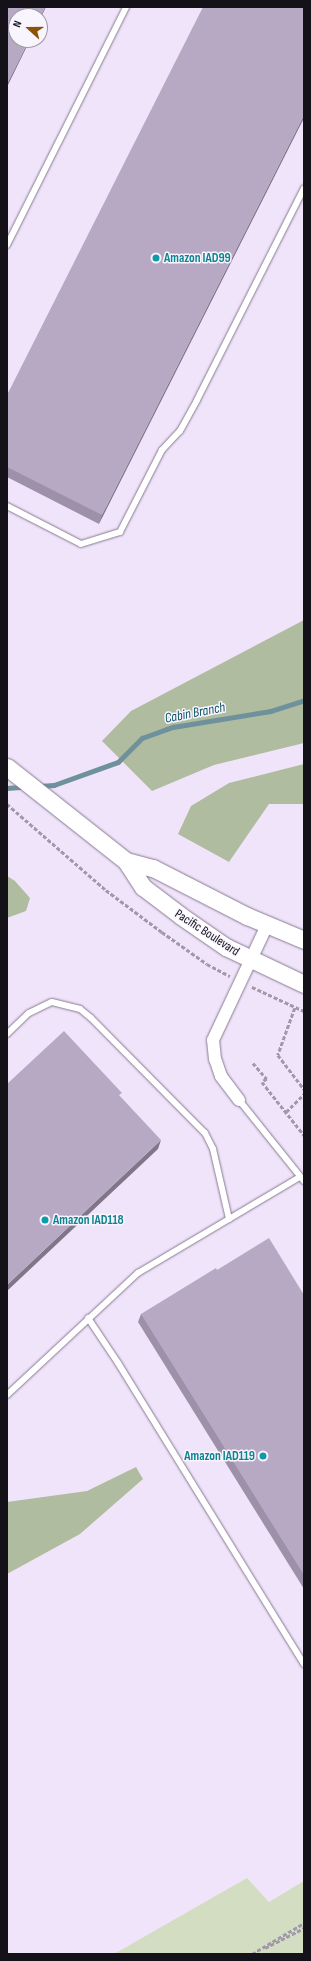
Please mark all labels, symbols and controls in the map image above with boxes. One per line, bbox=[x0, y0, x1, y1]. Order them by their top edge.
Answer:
north arrow bbox=[8, 8, 48, 48]
text: N bbox=[10, 19, 24, 29]
place label: Amazon IAD99 bbox=[164, 250, 231, 266]
marker: Amazon IAD99 bbox=[151, 253, 161, 263]
water label: Cabin Branch bbox=[163, 699, 227, 727]
street label: Pacific Boulevard bbox=[172, 906, 242, 960]
place label: Amazon IAD118 bbox=[53, 1212, 124, 1228]
marker: Amazon IAD118 bbox=[40, 1215, 50, 1225]
place label: Amazon IAD119 bbox=[184, 1448, 255, 1464]
marker: Amazon IAD119 bbox=[258, 1451, 268, 1461]

